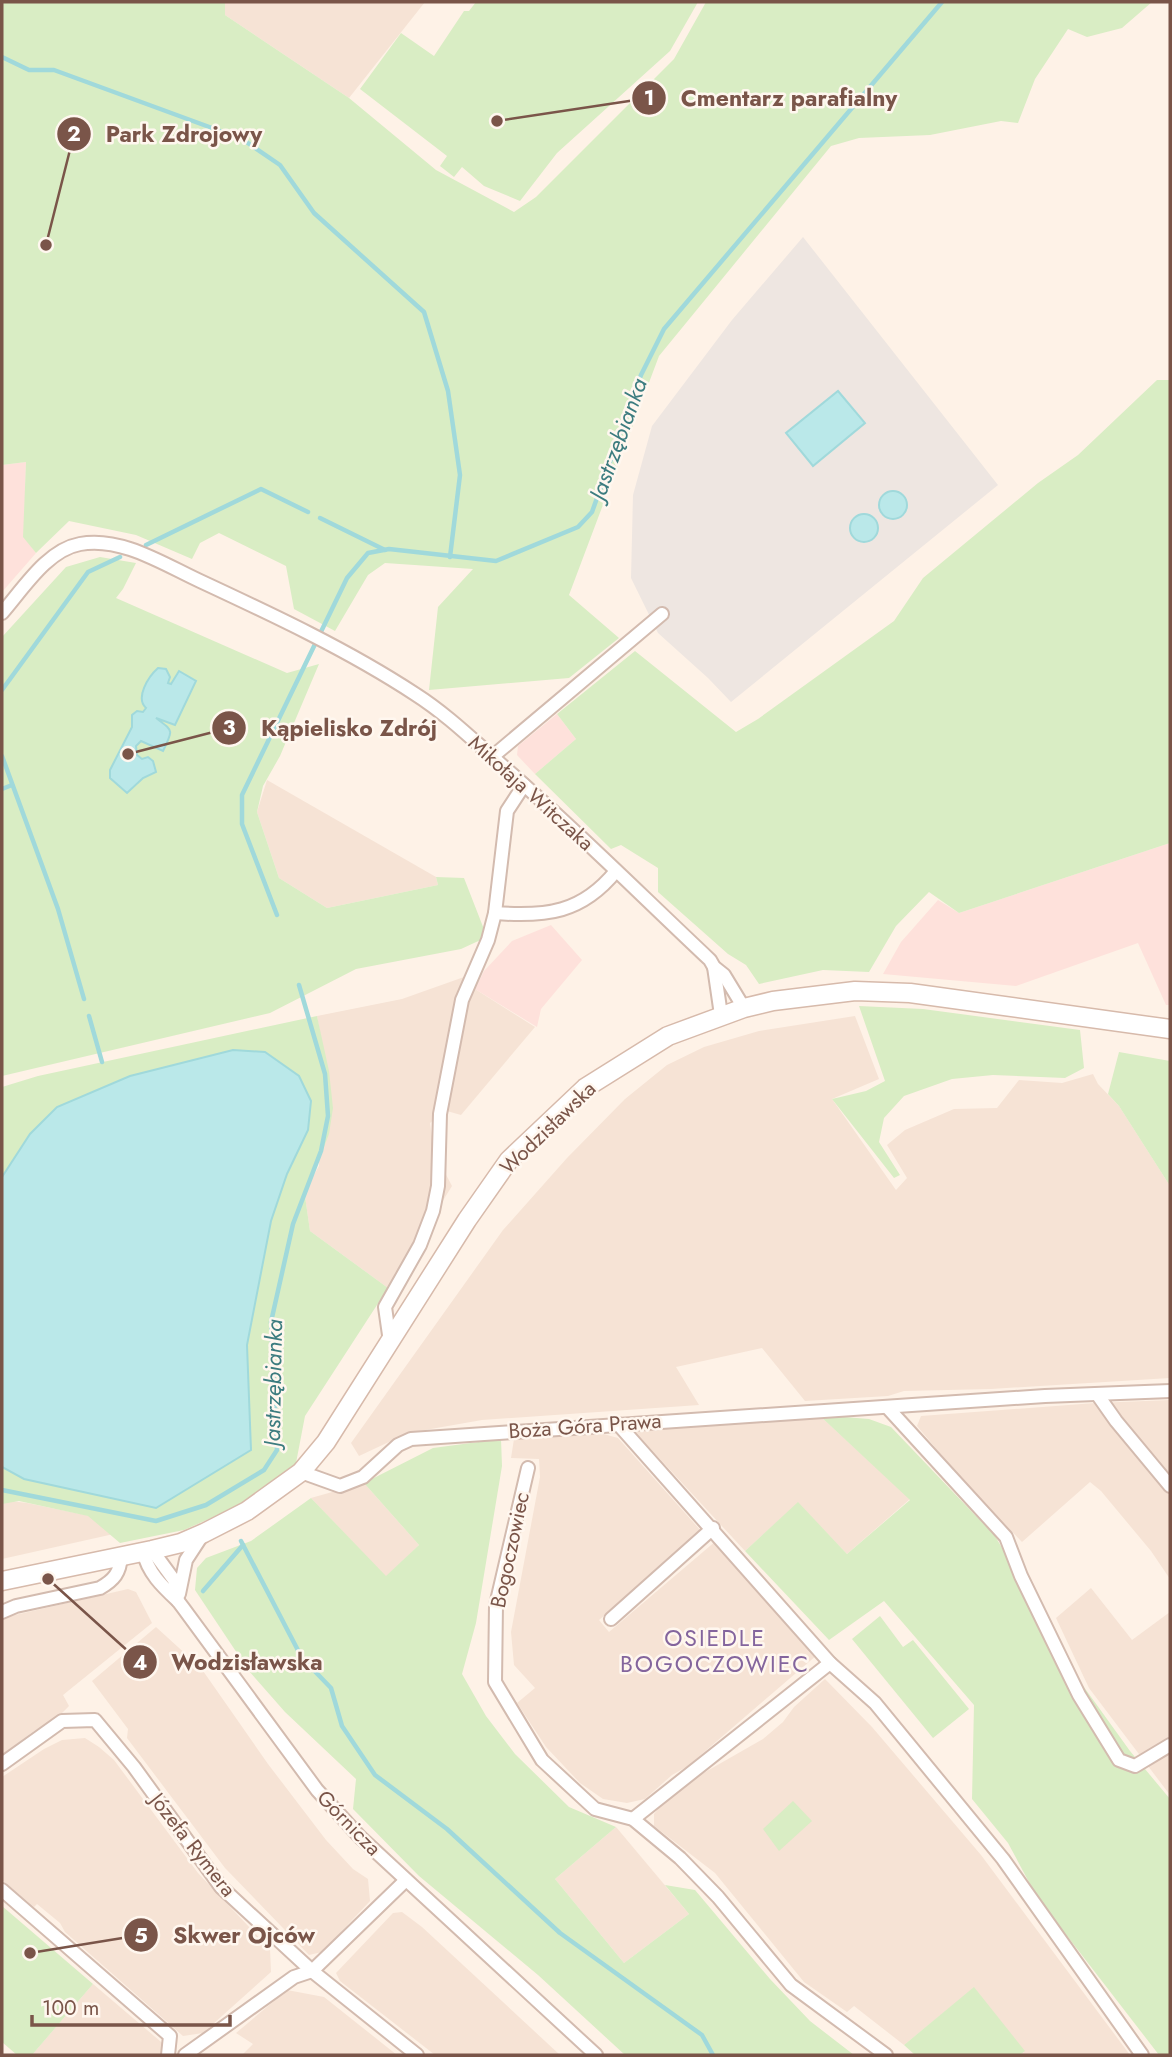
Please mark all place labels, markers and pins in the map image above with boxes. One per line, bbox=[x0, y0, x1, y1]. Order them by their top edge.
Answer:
callout: Cmentarz parafialny bbox=[632, 76, 911, 120]
callout: Park Zdrojowy bbox=[57, 112, 276, 156]
callout: Kąpielisko Zdrój bbox=[212, 706, 451, 750]
callout: Wodzisławska bbox=[122, 1640, 336, 1684]
callout: Skwer Ojców bbox=[124, 1913, 329, 1957]

